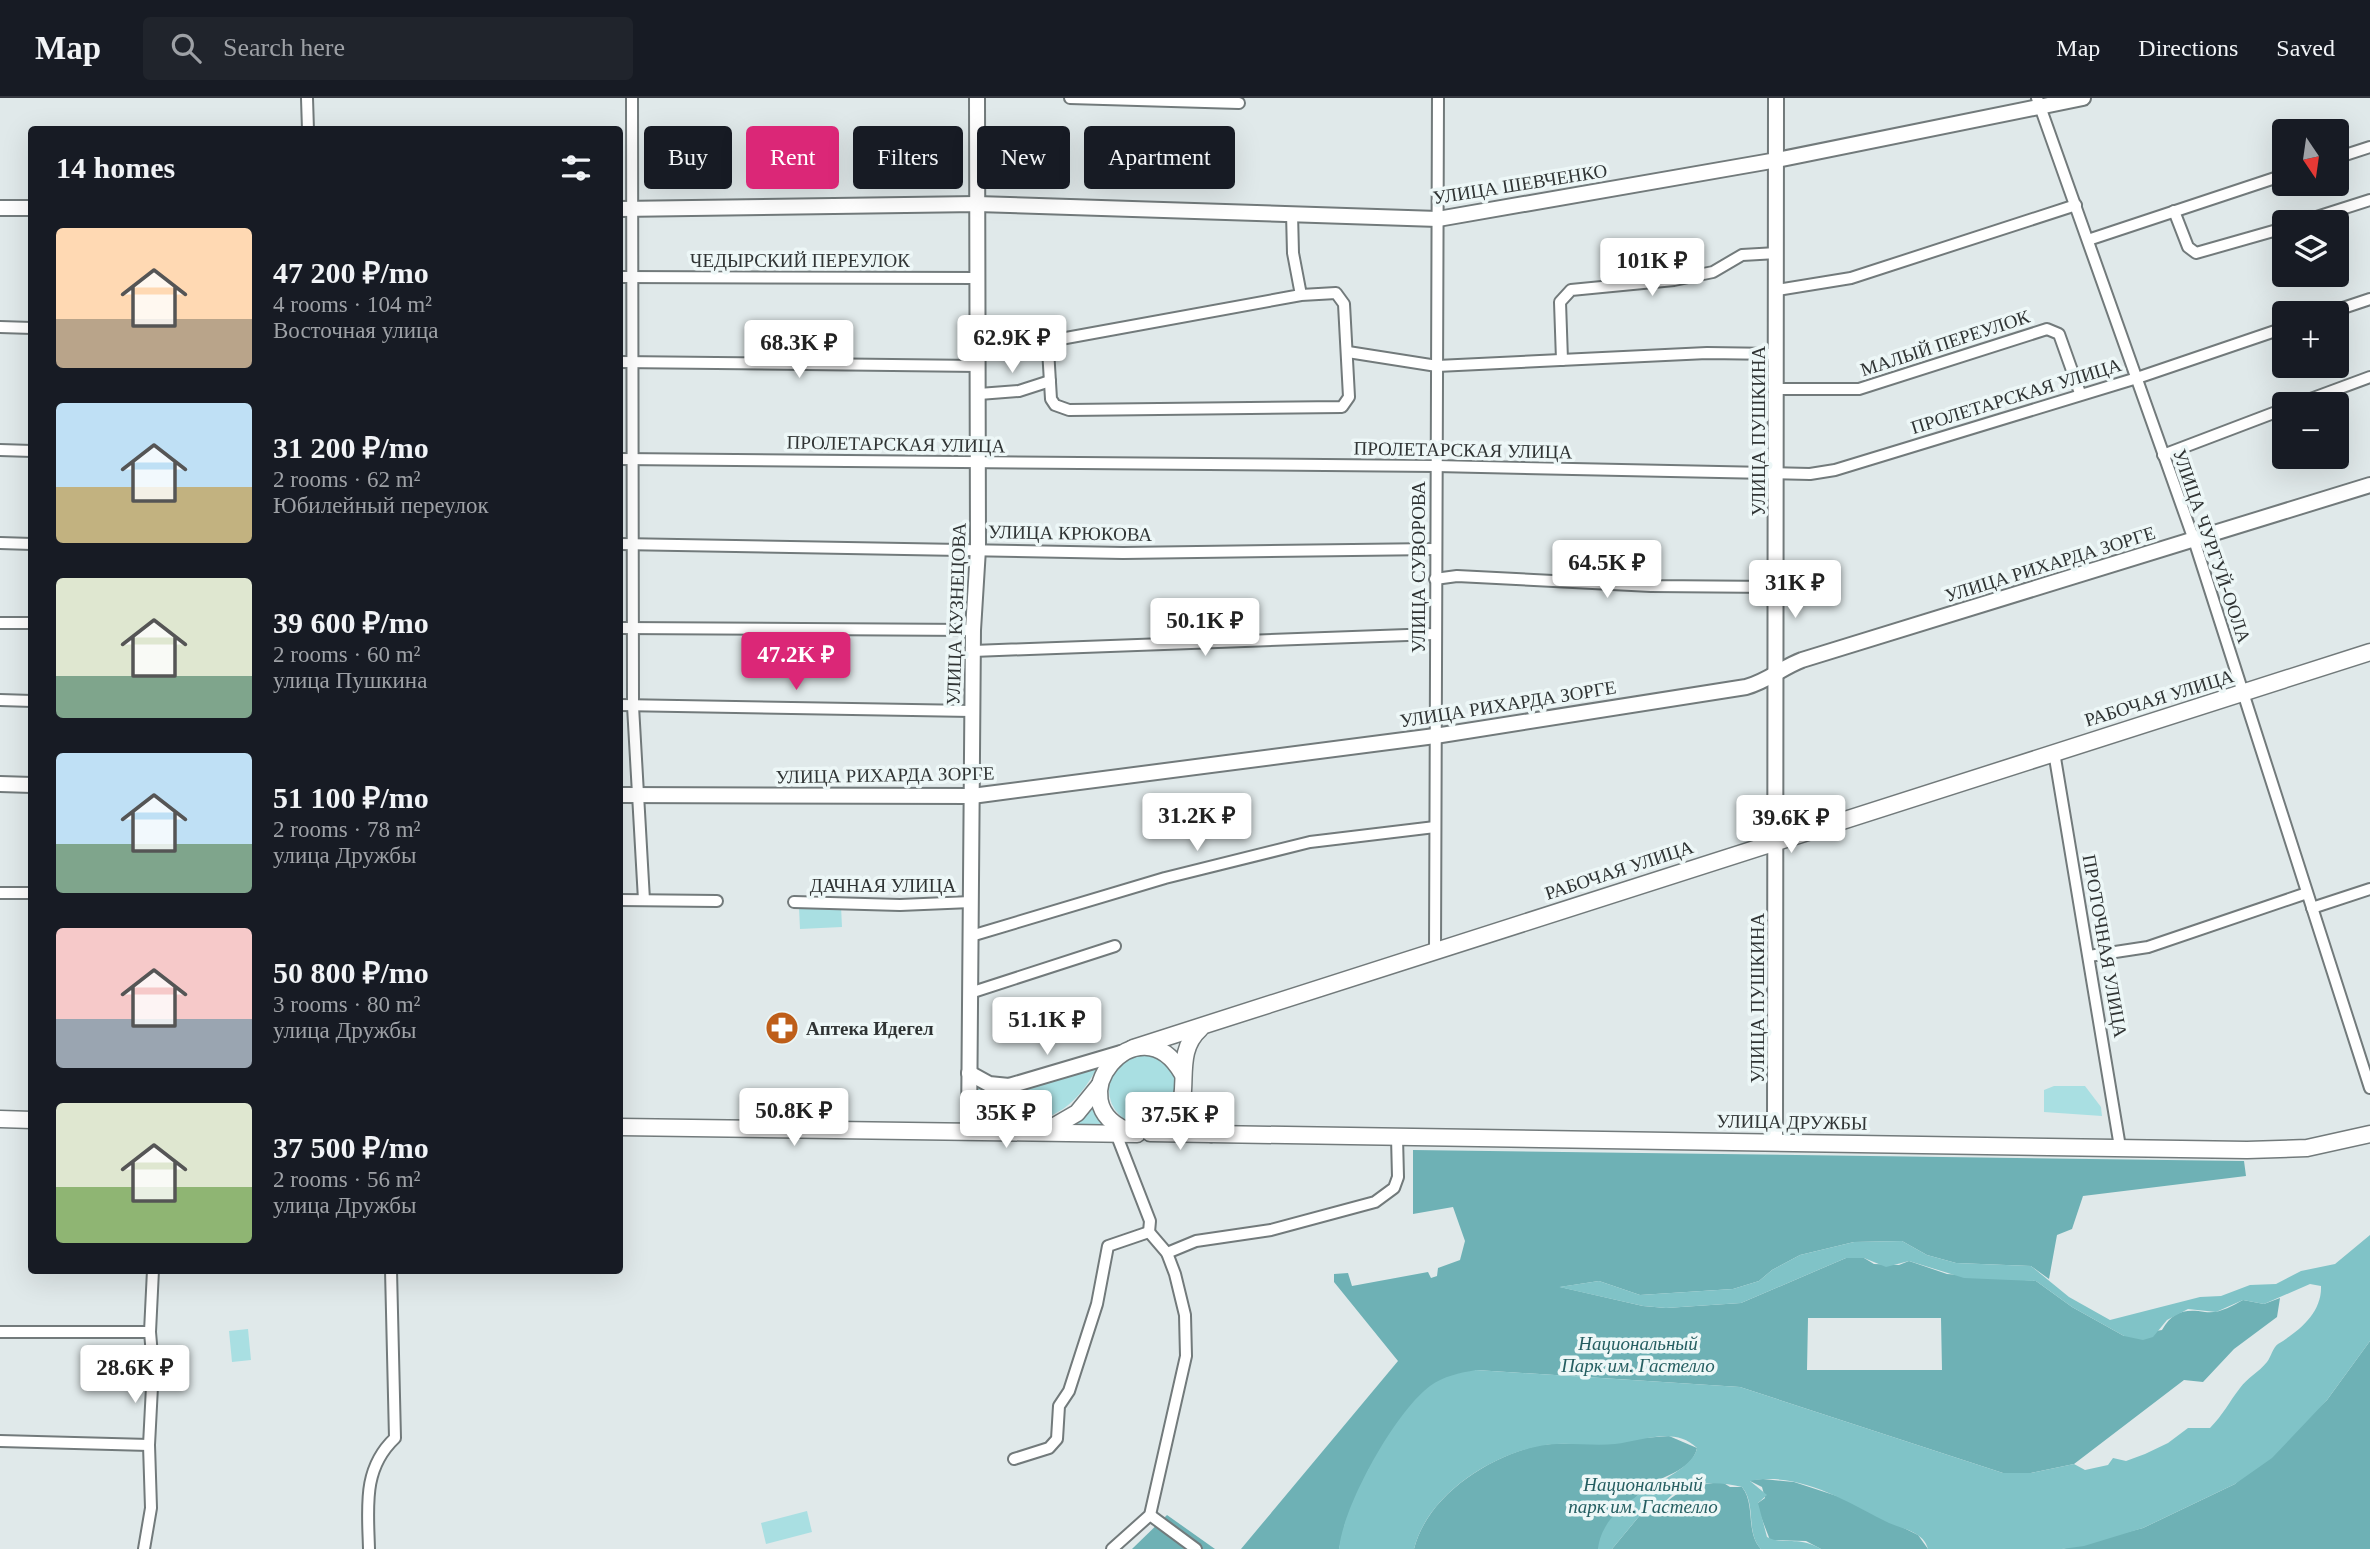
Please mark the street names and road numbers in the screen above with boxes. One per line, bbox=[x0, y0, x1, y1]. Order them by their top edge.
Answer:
street label: УЛИЦА ШЕВЧЕНКО bbox=[1431, 160, 1609, 208]
street label: ЧЕДЫРСКИЙ ПЕРЕУЛОК bbox=[690, 250, 910, 271]
street label: МАЛЫЙ ПЕРЕУЛОК bbox=[1858, 306, 2033, 380]
street label: УЛИЦА ПУШКИНА bbox=[1748, 346, 1769, 516]
street label: ПРОЛЕТАРСКАЯ УЛИЦА bbox=[1908, 354, 2124, 438]
street label: ПРОЛЕТАРСКАЯ УЛИЦА bbox=[786, 432, 1006, 456]
street label: ПРОЛЕТАРСКАЯ УЛИЦА bbox=[1353, 438, 1573, 462]
street label: УЛИЦА ЧУРГУЙ-ООЛА bbox=[2169, 446, 2255, 646]
street label: УЛИЦА СУВОРОВА bbox=[1408, 481, 1429, 653]
street label: УЛИЦА КРЮКОВА bbox=[988, 521, 1152, 545]
street label: УЛИЦА КУЗНЕЦОВА bbox=[942, 522, 970, 706]
street label: УЛИЦА РИХАРДА ЗОРГЕ bbox=[1942, 522, 2158, 606]
street label: РАБОЧАЯ УЛИЦА bbox=[2082, 665, 2236, 731]
street label: УЛИЦА РИХАРДА ЗОРГЕ bbox=[1398, 677, 1618, 731]
street label: УЛИЦА РИХАРДА ЗОРГЕ bbox=[775, 763, 995, 787]
street label: РАБОЧАЯ УЛИЦА bbox=[1542, 836, 1696, 904]
street label: ПРОТОЧНАЯ УЛИЦА bbox=[2079, 853, 2131, 1039]
street label: ДАЧНАЯ УЛИЦА bbox=[810, 875, 956, 896]
street label: УЛИЦА ПУШКИНА bbox=[1747, 913, 1768, 1083]
street label: УЛИЦА ДРУЖБЫ bbox=[1716, 1110, 1868, 1134]

